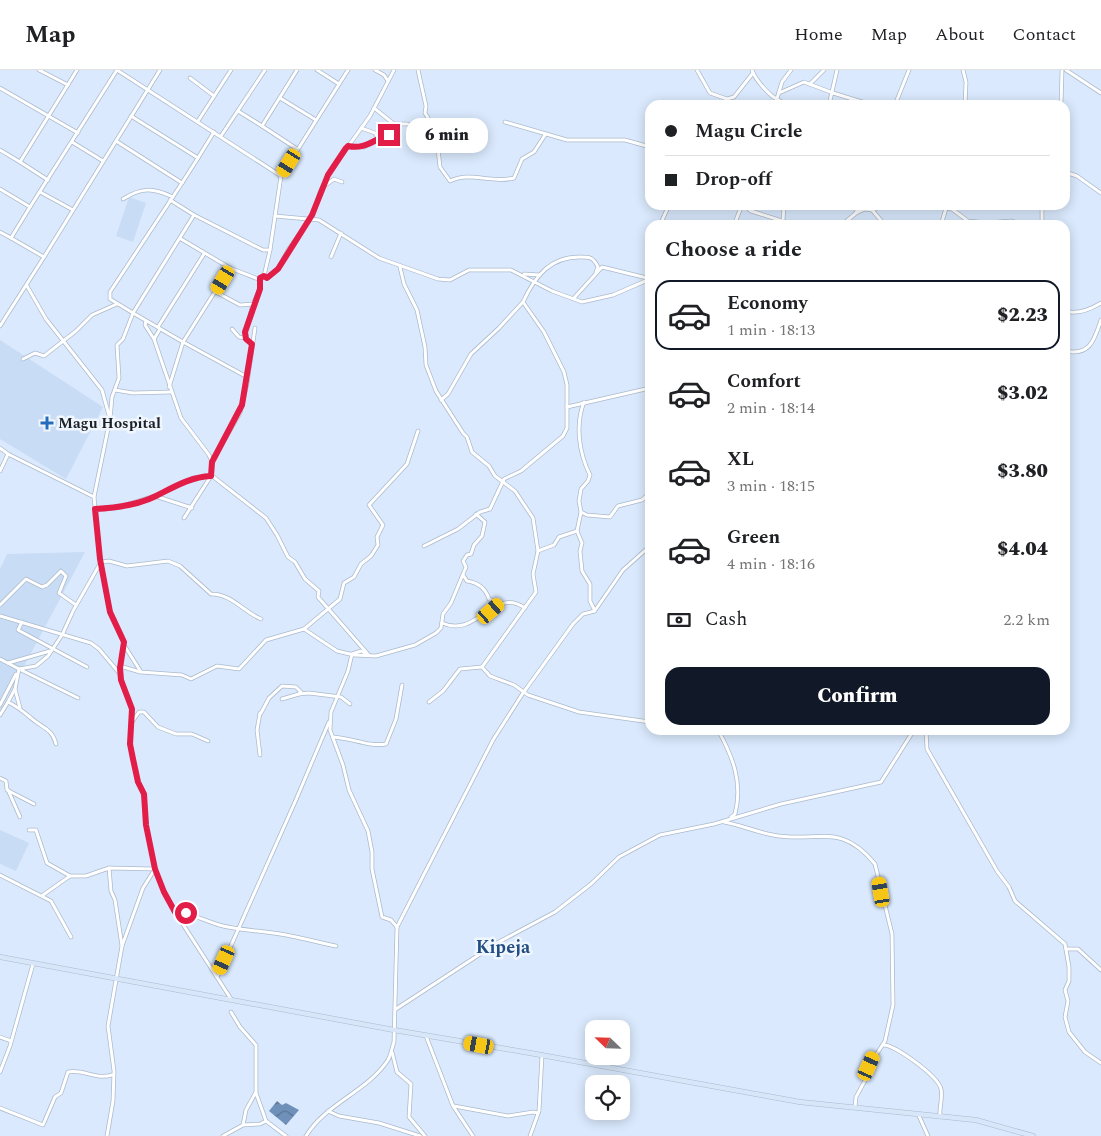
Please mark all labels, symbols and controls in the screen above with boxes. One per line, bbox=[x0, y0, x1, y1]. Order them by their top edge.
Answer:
text: Map bbox=[25, 17, 75, 53]
text: Home bbox=[794, 21, 843, 48]
text: Map bbox=[871, 21, 907, 48]
text: About bbox=[935, 21, 985, 48]
text: Contact bbox=[1013, 21, 1076, 48]
text: Magu Circle bbox=[695, 117, 803, 146]
callout: 6 min bbox=[406, 118, 489, 152]
text: 6 min bbox=[425, 123, 469, 147]
route end bbox=[378, 124, 400, 146]
car bbox=[274, 146, 303, 180]
text: Drop-off bbox=[695, 165, 772, 194]
text: Choose a ride bbox=[665, 233, 802, 266]
car bbox=[208, 263, 237, 297]
text: Economy bbox=[727, 289, 808, 318]
icon: car bbox=[667, 293, 712, 338]
text: $2.23 bbox=[997, 301, 1048, 330]
text: 1 min · 18:13 bbox=[727, 318, 815, 342]
text: Comfort bbox=[727, 367, 801, 396]
icon: car bbox=[667, 371, 712, 416]
text: $3.02 bbox=[997, 379, 1048, 408]
text: 2 min · 18:14 bbox=[727, 396, 815, 420]
place label: Magu Hospital bbox=[58, 412, 161, 435]
marker: Magu Hospital bbox=[40, 416, 54, 430]
text: XL bbox=[727, 445, 754, 474]
icon: car bbox=[667, 449, 712, 494]
text: $3.80 bbox=[997, 457, 1048, 486]
text: 3 min · 18:15 bbox=[727, 474, 815, 498]
text: Green bbox=[727, 523, 780, 552]
icon: car bbox=[667, 527, 712, 572]
text: $4.04 bbox=[997, 535, 1048, 564]
text: 4 min · 18:16 bbox=[727, 552, 815, 576]
car bbox=[474, 595, 507, 627]
text: Cash bbox=[705, 605, 747, 634]
icon: cash bbox=[665, 606, 693, 634]
text: 2.2 km bbox=[1003, 608, 1050, 632]
button: Confirm bbox=[665, 667, 1050, 725]
car bbox=[871, 876, 890, 908]
route start bbox=[175, 902, 197, 924]
district label: Kipeja bbox=[476, 934, 531, 961]
car bbox=[211, 943, 236, 977]
north arrow bbox=[585, 1020, 630, 1065]
map controls bbox=[585, 1020, 630, 1120]
car bbox=[462, 1035, 495, 1055]
car bbox=[856, 1049, 881, 1083]
button: locate bbox=[585, 1075, 630, 1120]

